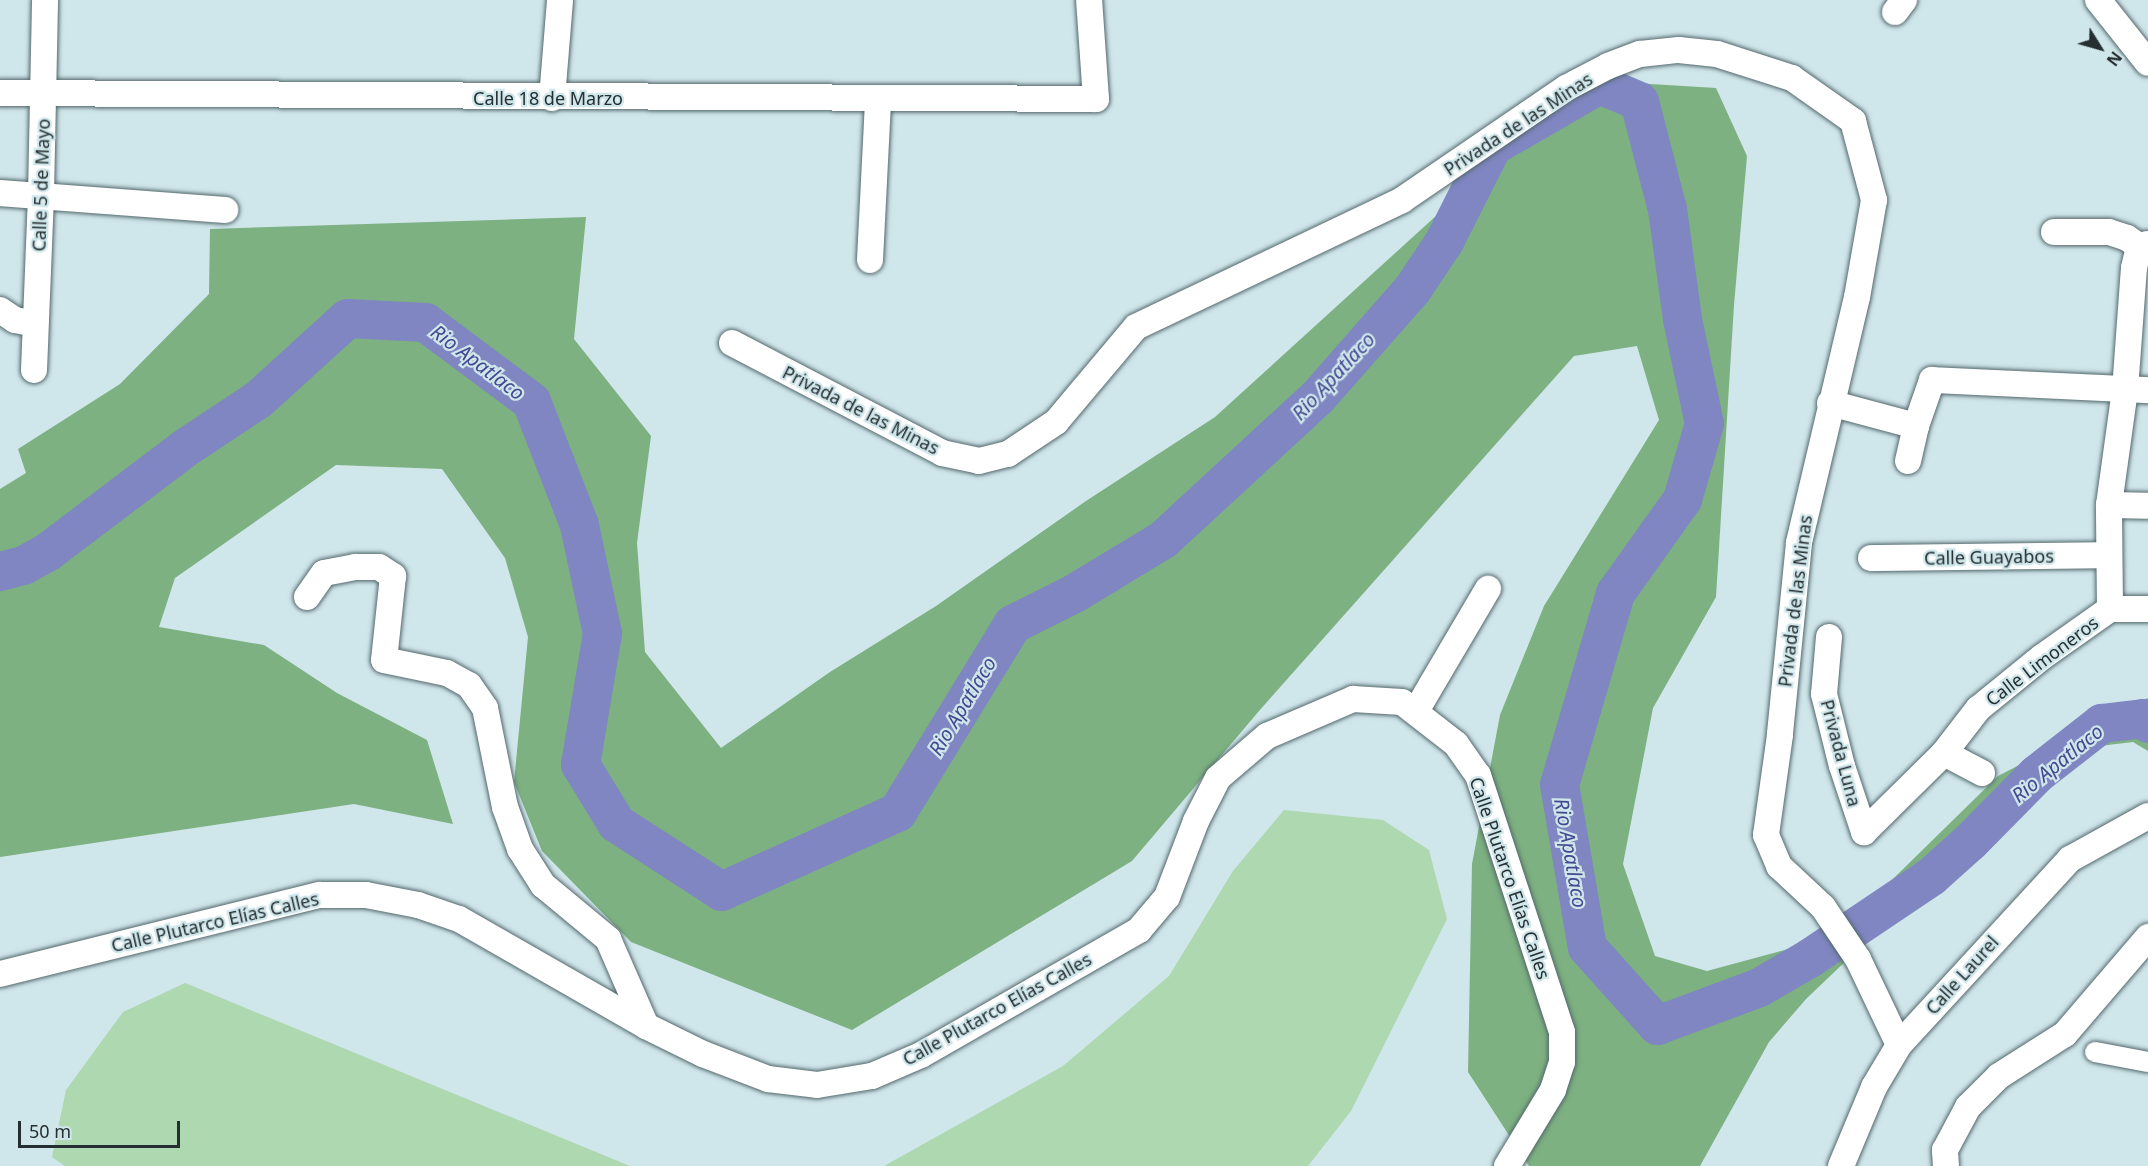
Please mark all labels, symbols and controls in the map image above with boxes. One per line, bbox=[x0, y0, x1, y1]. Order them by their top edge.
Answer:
north arrow bbox=[2070, 18, 2130, 78]
text: N bbox=[2102, 47, 2127, 71]
street label: Privada de las Minas bbox=[1440, 68, 1596, 180]
street label: Calle 18 de Marzo bbox=[473, 87, 623, 109]
street label: Calle 5 de Mayo bbox=[28, 118, 54, 252]
water label: Rio Apatlaco bbox=[427, 319, 529, 405]
water label: Rio Apatlaco bbox=[1286, 327, 1380, 425]
street label: Privada de las Minas bbox=[779, 361, 943, 459]
street label: Privada de las Minas bbox=[1774, 514, 1816, 688]
street label: Calle Guayabos bbox=[1924, 545, 2054, 569]
street label: Calle Limoneros bbox=[1981, 612, 2103, 710]
water label: Rio Apatlaco bbox=[923, 652, 1001, 760]
street label: Privada Luna bbox=[1816, 697, 1866, 809]
water label: Rio Apatlaco bbox=[2006, 719, 2108, 807]
street label: Calle Plutarco Elías Calles bbox=[1465, 774, 1555, 982]
water label: Rio Apatlaco bbox=[1550, 796, 1592, 910]
street label: Calle Plutarco Elías Calles bbox=[109, 888, 321, 956]
street label: Calle Laurel bbox=[1921, 931, 2003, 1019]
street label: Calle Plutarco Elías Calles bbox=[899, 948, 1095, 1070]
scale bar bbox=[21, 1109, 183, 1147]
text: 50 m bbox=[29, 1119, 71, 1143]

